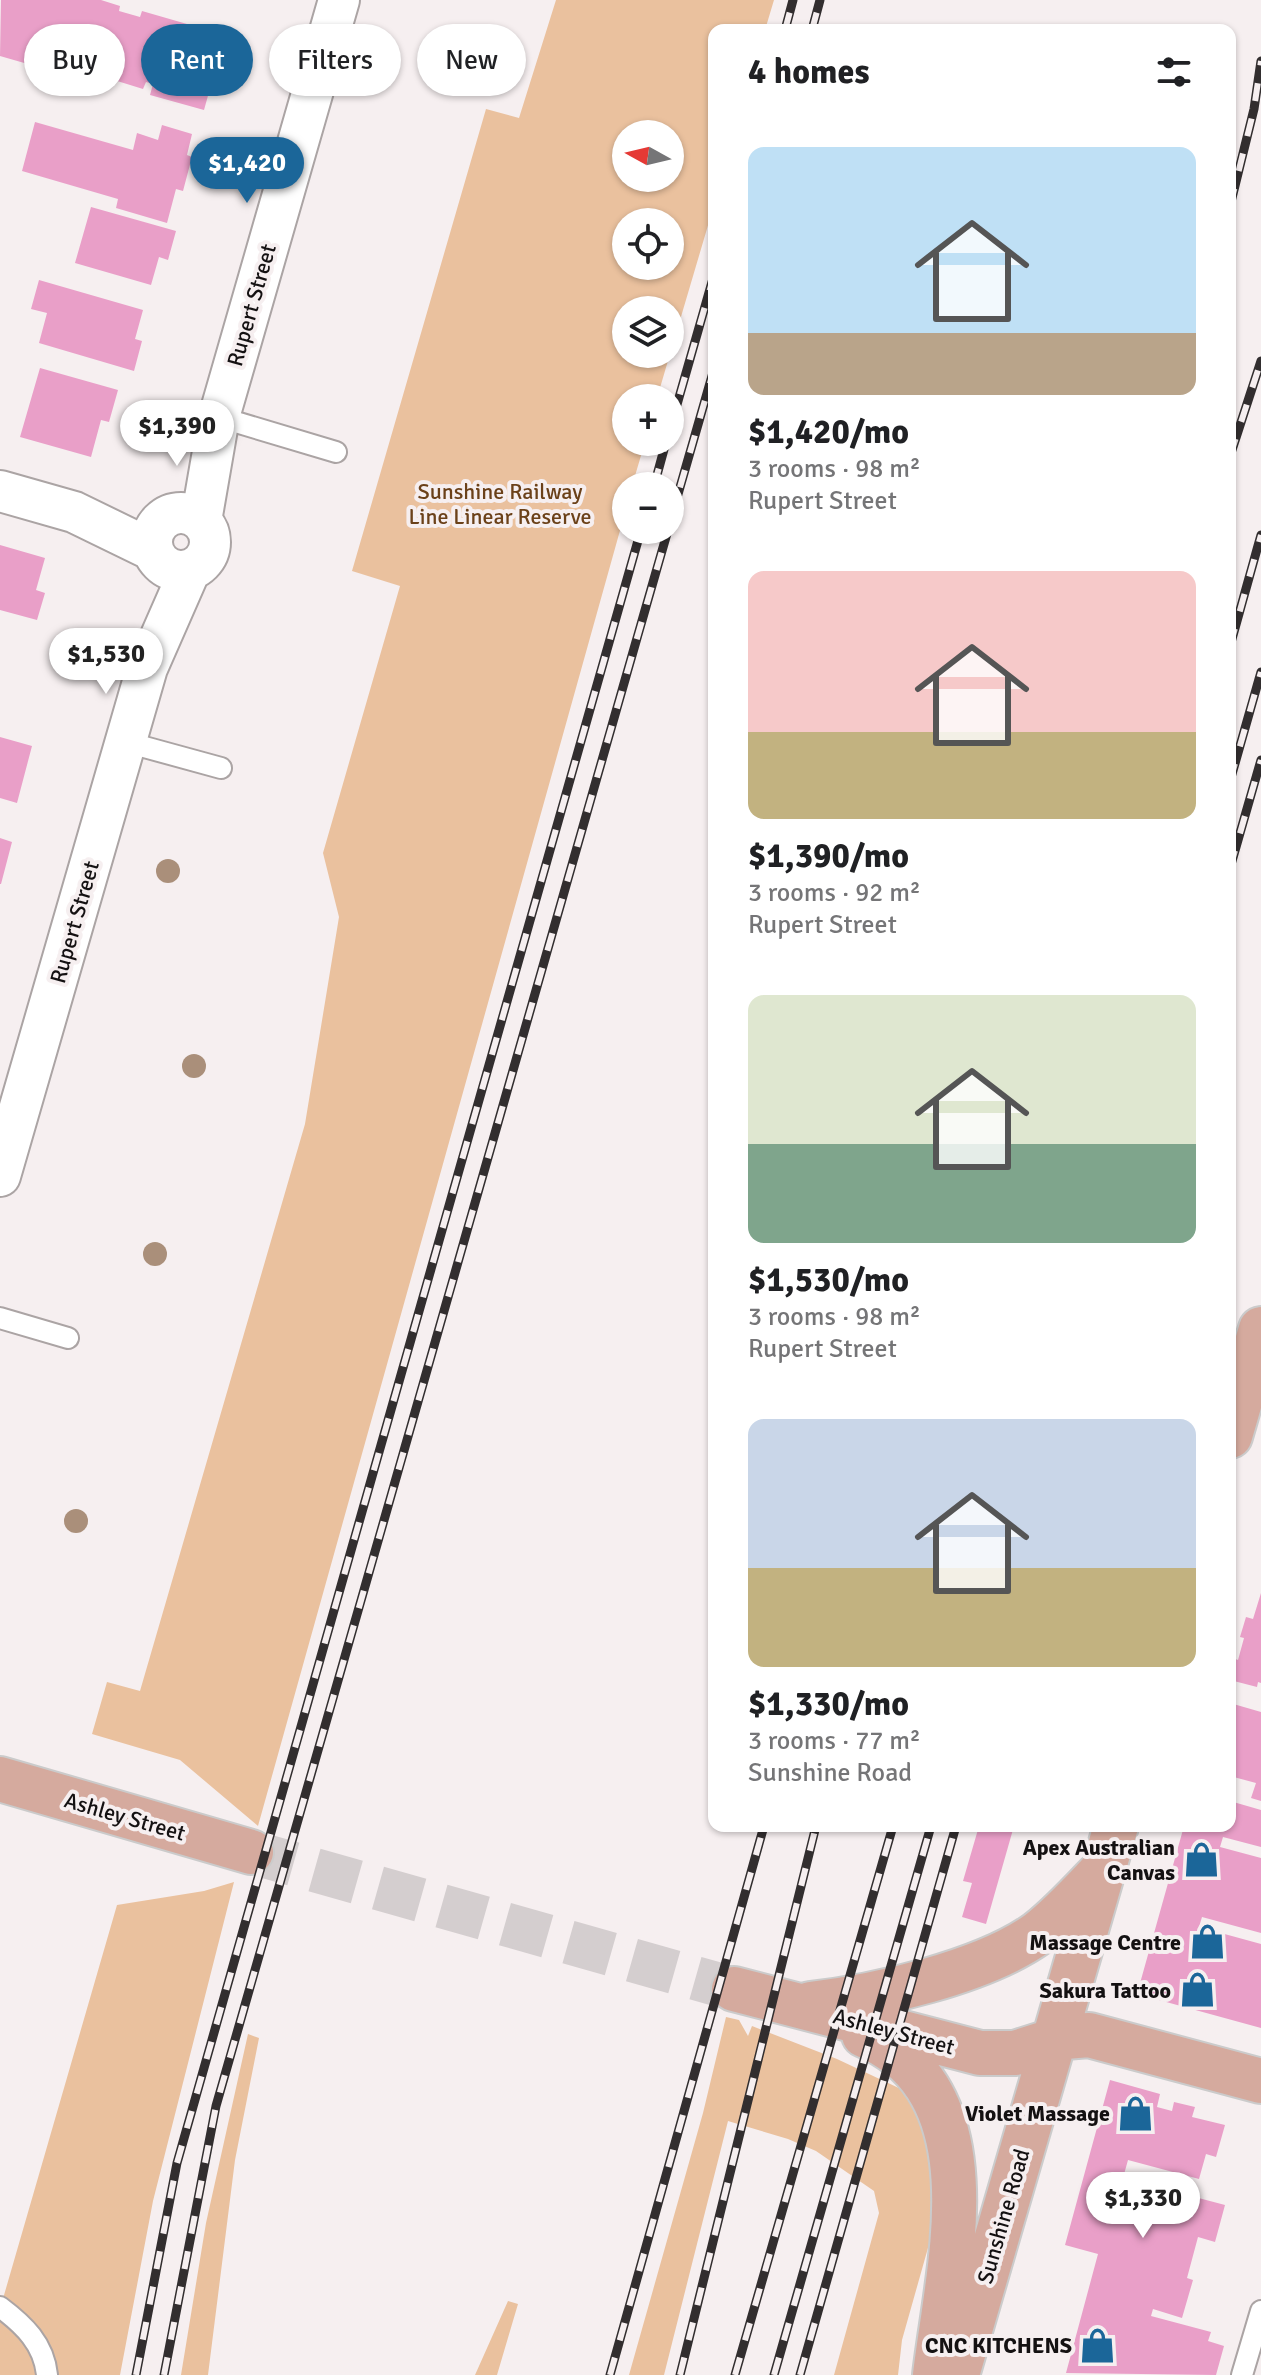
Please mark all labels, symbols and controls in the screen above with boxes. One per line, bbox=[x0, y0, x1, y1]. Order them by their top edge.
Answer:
chip: Buy bbox=[24, 24, 125, 96]
chip: Rent bbox=[141, 24, 253, 96]
chip: Filters bbox=[269, 24, 401, 96]
chip: New bbox=[417, 24, 526, 96]
icon: filters bbox=[1152, 50, 1196, 94]
text: 4 homes bbox=[748, 51, 869, 93]
north arrow bbox=[612, 120, 684, 192]
map controls bbox=[612, 120, 684, 544]
pin: $1,420 bbox=[182, 137, 312, 205]
text: $1,420 bbox=[208, 147, 286, 179]
icon: home bbox=[900, 199, 1044, 343]
button: locate bbox=[612, 208, 684, 280]
street label: Rupert Street bbox=[221, 241, 282, 369]
button: layers bbox=[612, 296, 684, 368]
button: + bbox=[612, 384, 684, 456]
pin: $1,390 bbox=[112, 400, 242, 468]
text: $1,390 bbox=[138, 410, 216, 442]
text: $1,420/mo bbox=[748, 411, 909, 453]
text: 3 rooms · 98 m² bbox=[748, 453, 921, 485]
button: − bbox=[612, 472, 684, 544]
park label: Sunshine Railway Line Linear Reserve bbox=[408, 478, 592, 530]
text: Rupert Street bbox=[748, 485, 897, 517]
icon: home bbox=[900, 623, 1044, 767]
pin: $1,530 bbox=[41, 628, 171, 696]
text: $1,530 bbox=[67, 638, 145, 670]
text: $1,390/mo bbox=[748, 835, 909, 877]
street label: Rupert Street bbox=[44, 858, 105, 986]
text: 3 rooms · 92 m² bbox=[748, 877, 921, 909]
text: Rupert Street bbox=[748, 909, 897, 941]
icon: home bbox=[900, 1047, 1044, 1191]
text: $1,530/mo bbox=[748, 1259, 909, 1301]
text: 3 rooms · 98 m² bbox=[748, 1301, 921, 1333]
text: Rupert Street bbox=[748, 1333, 897, 1365]
icon: home bbox=[900, 1471, 1044, 1615]
text: $1,330/mo bbox=[748, 1683, 909, 1725]
text: 3 rooms · 77 m² bbox=[748, 1725, 921, 1757]
text: Sunshine Road bbox=[748, 1757, 912, 1789]
street label: Ashley Street bbox=[61, 1786, 189, 1847]
place label: Apex Australian Canvas bbox=[1023, 1834, 1175, 1886]
shop icon: Apex Australian Canvas bbox=[1182, 1841, 1220, 1879]
shop icon: Massage Centre bbox=[1188, 1923, 1226, 1961]
place label: Massage Centre bbox=[1029, 1929, 1181, 1956]
shop icon: Sakura Tattoo bbox=[1178, 1971, 1216, 2009]
place label: Sakura Tattoo bbox=[1039, 1977, 1171, 2004]
street label: Ashley Street bbox=[830, 2002, 958, 2061]
shop icon: Violet Massage bbox=[1117, 2094, 1155, 2132]
place label: Violet Massage bbox=[965, 2100, 1110, 2127]
street label: Sunshine Road bbox=[971, 2146, 1036, 2287]
pin: $1,330 bbox=[1078, 2172, 1208, 2240]
text: $1,330 bbox=[1104, 2182, 1182, 2214]
shop icon: CNC KITCHENS bbox=[1079, 2326, 1117, 2364]
place label: CNC KITCHENS bbox=[925, 2332, 1072, 2359]

